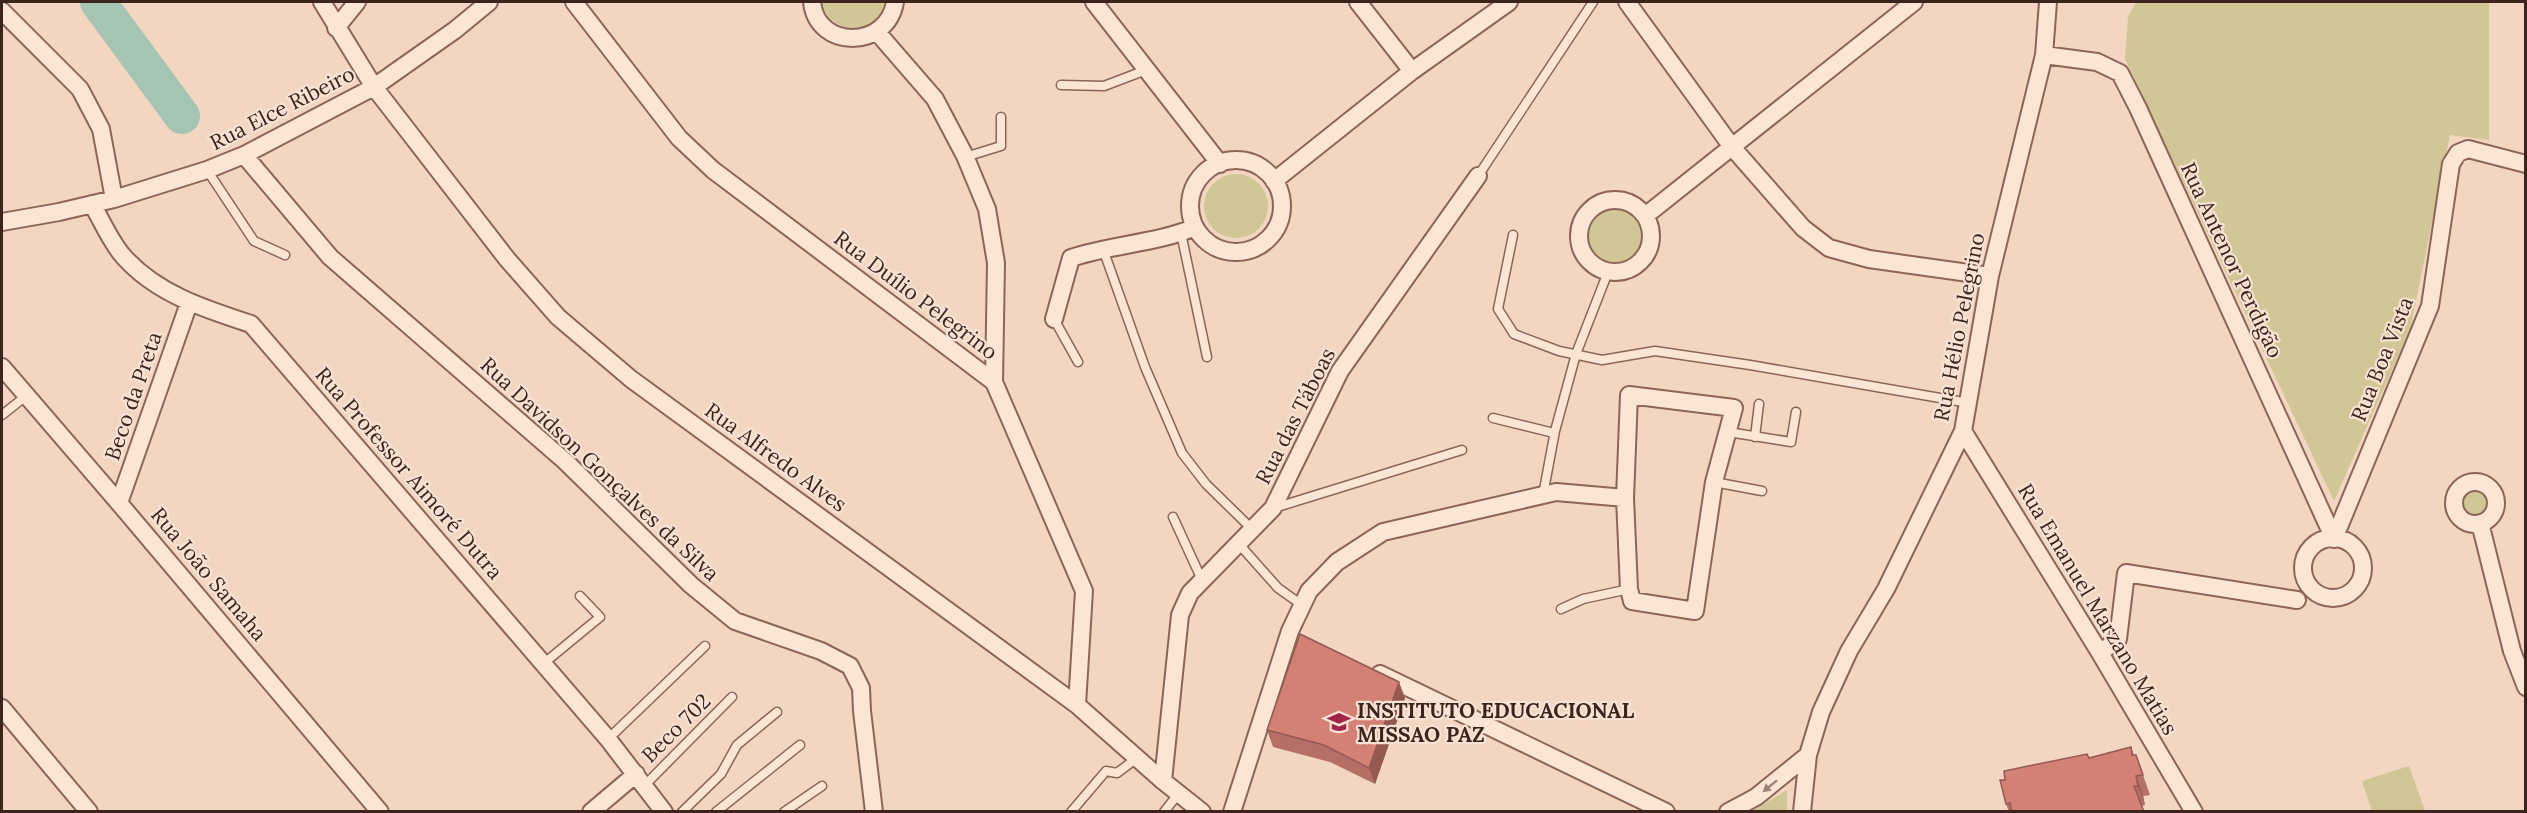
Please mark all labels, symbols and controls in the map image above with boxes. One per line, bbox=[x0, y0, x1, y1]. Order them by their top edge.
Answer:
street label: Rua Elce Ribeiro bbox=[205, 60, 359, 156]
street label: Rua Antenor Perdigão bbox=[2175, 158, 2289, 362]
street label: Rua Duílio Pelegrino bbox=[829, 225, 1003, 365]
street label: Rua Hélio Pelegrino bbox=[1927, 230, 1991, 424]
street label: Rua Boa Vista bbox=[2345, 293, 2419, 425]
street label: Beco da Preta bbox=[98, 328, 168, 464]
street label: Rua das Táboas bbox=[1249, 343, 1341, 489]
street label: Rua Davidson Gonçalves da Silva bbox=[475, 351, 725, 587]
street label: Rua Professor Aimoré Dutra bbox=[309, 361, 509, 585]
street label: Rua Alfredo Alves bbox=[700, 396, 852, 518]
street label: Rua Emanuel Marzano Matias bbox=[2012, 478, 2184, 740]
street label: Rua João Samaha bbox=[145, 502, 273, 647]
street label: Beco 702 bbox=[636, 688, 716, 768]
place label: INSTITUTO EDUCACIONAL MISSAO PAZ bbox=[1357, 697, 1634, 748]
school or university icon: INSTITUTO EDUCACIONAL MISSAO PAZ bbox=[1326, 709, 1352, 735]
one-way arrow bbox=[1762, 780, 1778, 793]

